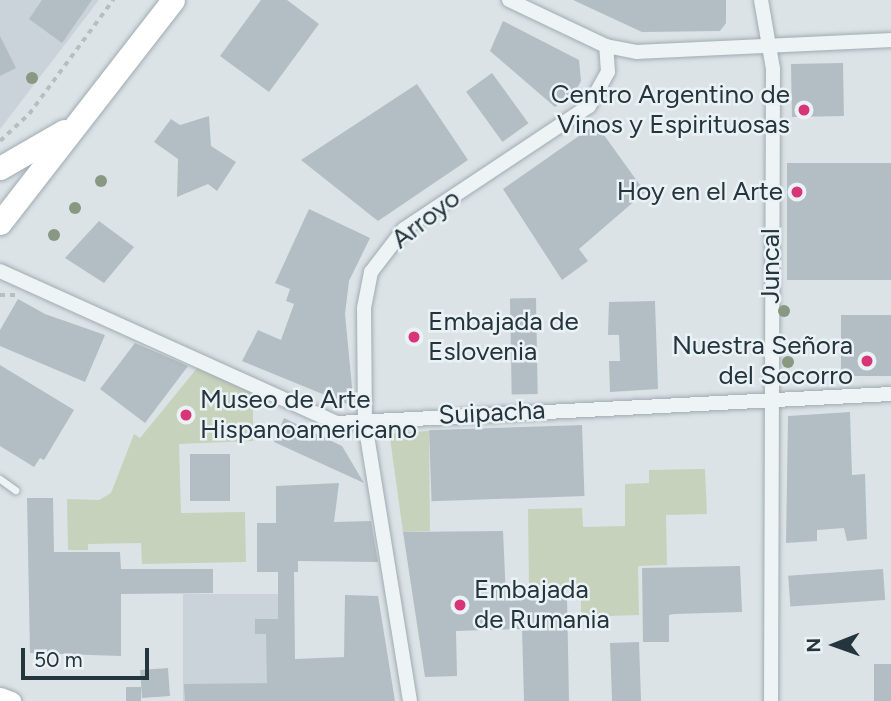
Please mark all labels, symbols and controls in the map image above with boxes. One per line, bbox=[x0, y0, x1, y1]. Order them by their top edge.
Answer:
place label: Centro Argentino de Vinos y Espirituosas bbox=[551, 79, 790, 140]
marker: Centro Argentino de Vinos y Espirituosas bbox=[796, 102, 812, 118]
place label: Hoy en el Arte bbox=[617, 176, 783, 208]
street label: Arroyo bbox=[386, 183, 466, 255]
marker: Hoy en el Arte bbox=[789, 184, 805, 200]
street label: Juncal bbox=[755, 228, 787, 304]
place label: Embajada de Eslovenia bbox=[428, 306, 579, 368]
marker: Embajada de Eslovenia bbox=[406, 329, 422, 345]
place label: Nuestra Señora del Socorro bbox=[672, 330, 853, 392]
marker: Nuestra Señora del Socorro bbox=[859, 353, 875, 369]
place label: Museo de Arte Hispanoamericano bbox=[200, 384, 417, 446]
street label: Suipacha bbox=[438, 395, 546, 431]
marker: Museo de Arte Hispanoamericano bbox=[178, 407, 194, 423]
place label: Embajada de Rumania bbox=[474, 574, 610, 636]
marker: Embajada de Rumania bbox=[452, 597, 468, 613]
north arrow bbox=[800, 610, 870, 680]
scale bar bbox=[24, 634, 152, 678]
text: N bbox=[802, 638, 825, 653]
text: 50 m bbox=[34, 647, 83, 672]

